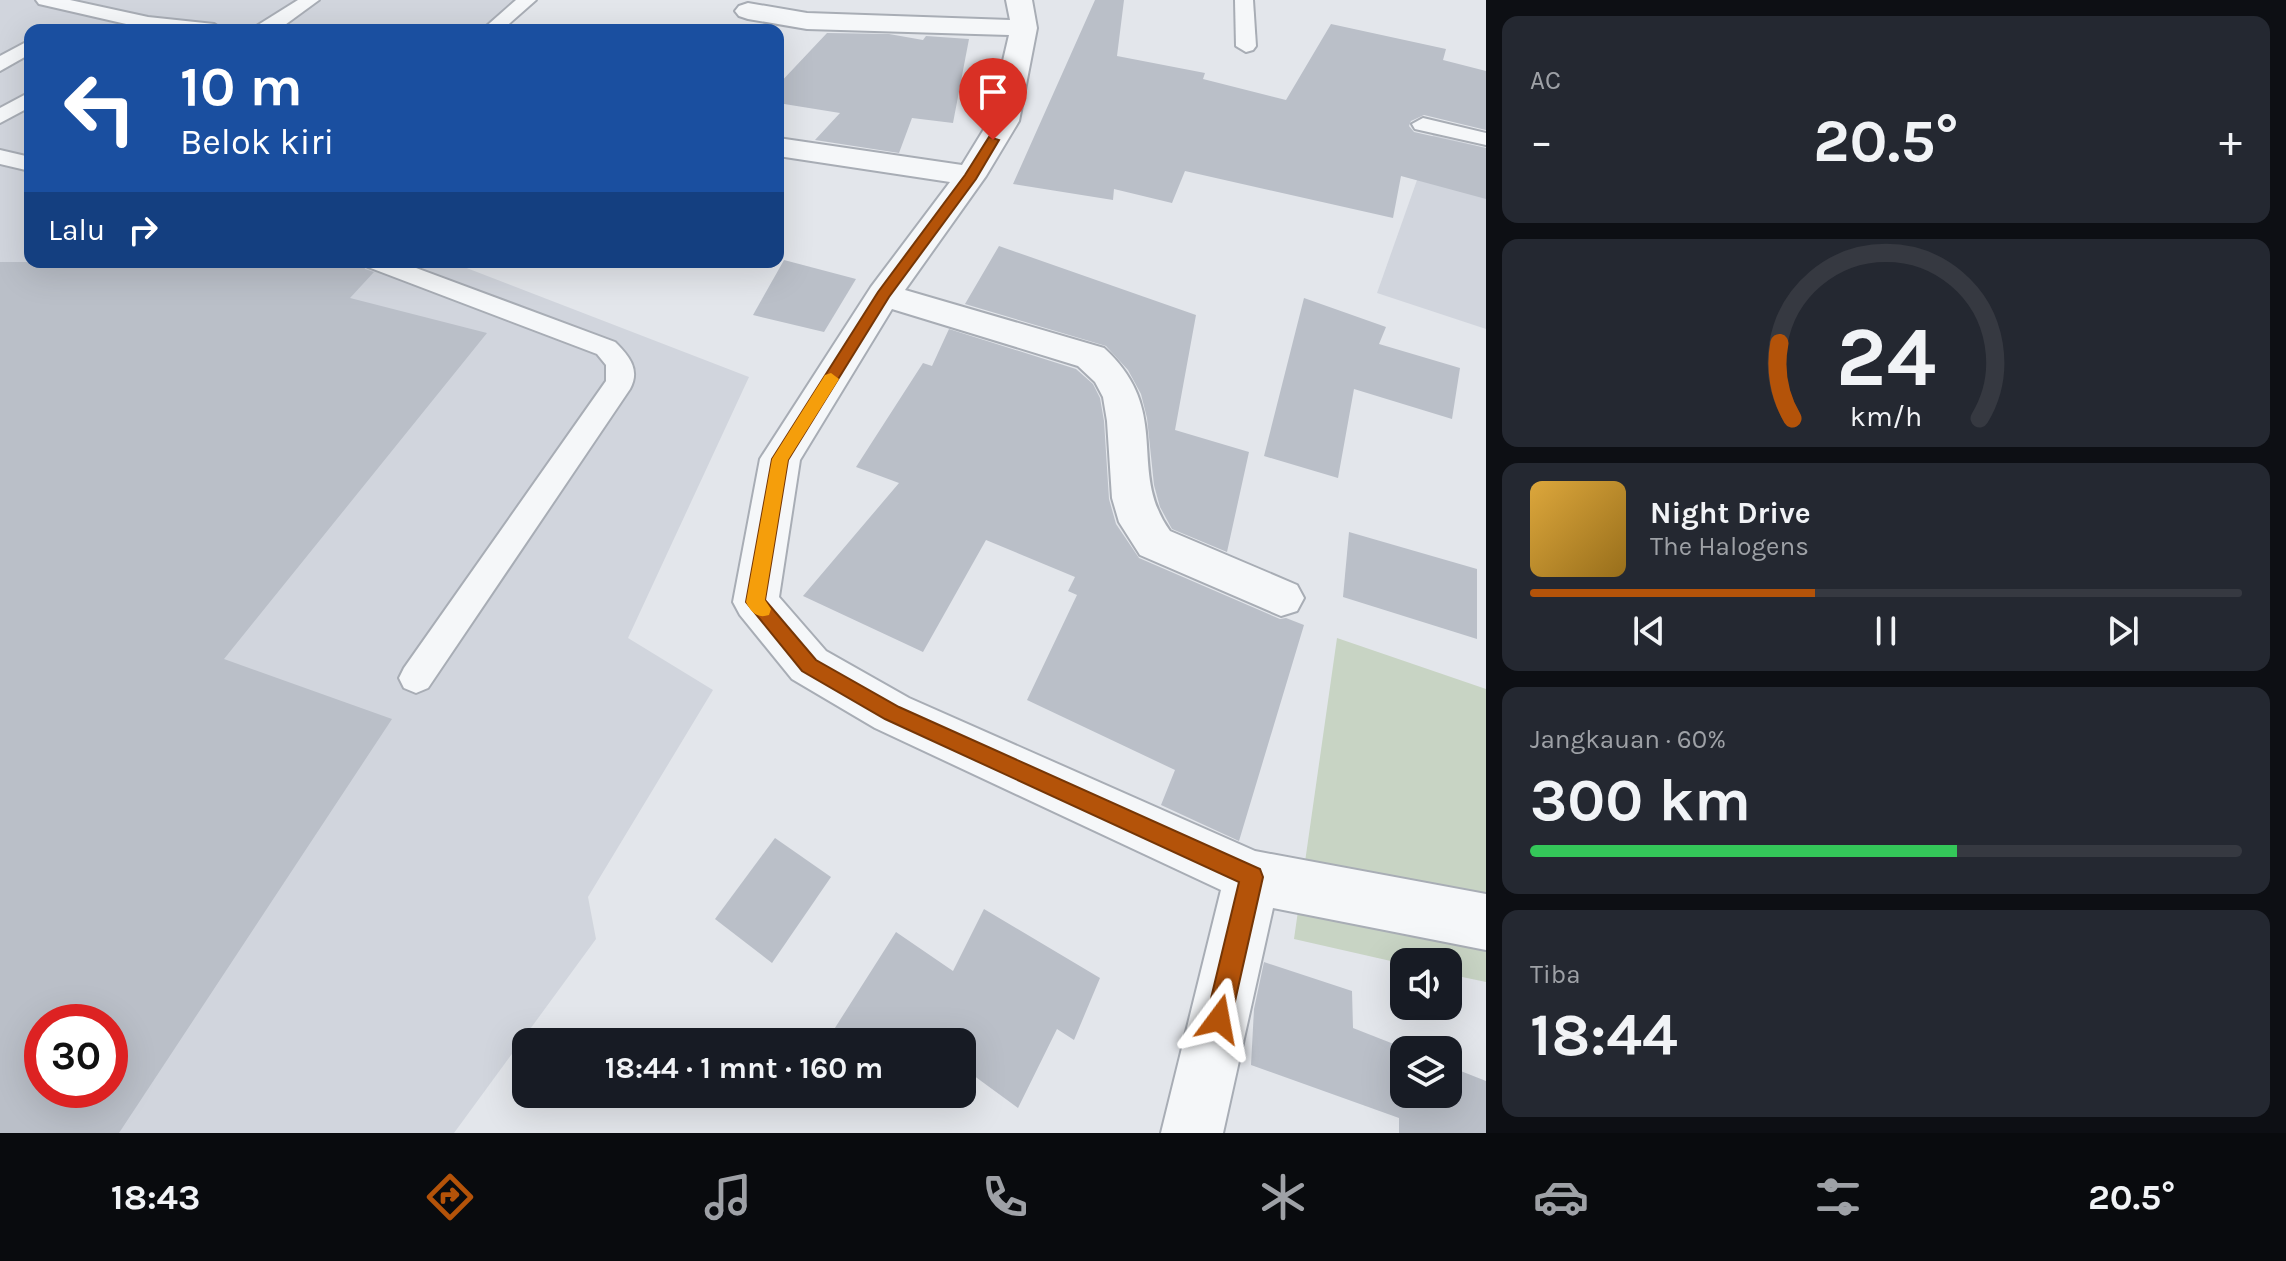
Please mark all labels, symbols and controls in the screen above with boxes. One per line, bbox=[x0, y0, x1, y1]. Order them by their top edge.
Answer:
text: 10 m bbox=[180, 54, 303, 119]
icon: left bbox=[48, 56, 152, 160]
pin bbox=[959, 58, 1027, 140]
text: AC bbox=[1530, 65, 1561, 96]
icon: arrive bbox=[971, 70, 1015, 114]
text: 20.5° bbox=[1813, 106, 1959, 176]
text: − bbox=[1530, 116, 1553, 167]
text: + bbox=[2219, 116, 2242, 167]
text: Belok kiri bbox=[180, 121, 334, 163]
icon: right bbox=[121, 208, 165, 252]
text: Lalu bbox=[48, 212, 105, 248]
text: 24 bbox=[1836, 309, 1936, 406]
text: km/h bbox=[1850, 400, 1922, 433]
text: Night Drive bbox=[1650, 495, 1811, 531]
text: The Halogens bbox=[1650, 531, 1809, 562]
icon: previous bbox=[1627, 609, 1671, 653]
icon: pause bbox=[1864, 609, 1908, 653]
icon: next bbox=[2101, 609, 2145, 653]
text: Jangkauan · 60% bbox=[1530, 724, 1726, 755]
text: 300 km bbox=[1530, 765, 1751, 835]
map controls bbox=[1390, 948, 1462, 1108]
button: sound bbox=[1390, 948, 1462, 1020]
text: Tiba bbox=[1530, 959, 1580, 990]
position arrow bbox=[1177, 977, 1261, 1061]
text: 18:44 bbox=[1530, 1000, 1678, 1070]
speed limit sign: 30 bbox=[24, 1004, 128, 1108]
button: layers bbox=[1390, 1036, 1462, 1108]
text: 18:44 · 1 mnt · 160 m bbox=[605, 1050, 883, 1086]
icon: directions bbox=[422, 1169, 478, 1225]
icon: music bbox=[700, 1169, 756, 1225]
icon: phone bbox=[977, 1169, 1033, 1225]
icon: climate bbox=[1255, 1169, 1311, 1225]
icon: car bbox=[1533, 1169, 1589, 1225]
icon: filters bbox=[1810, 1169, 1866, 1225]
text: 18:43 bbox=[111, 1176, 200, 1218]
text: 20.5° bbox=[2088, 1176, 2175, 1218]

